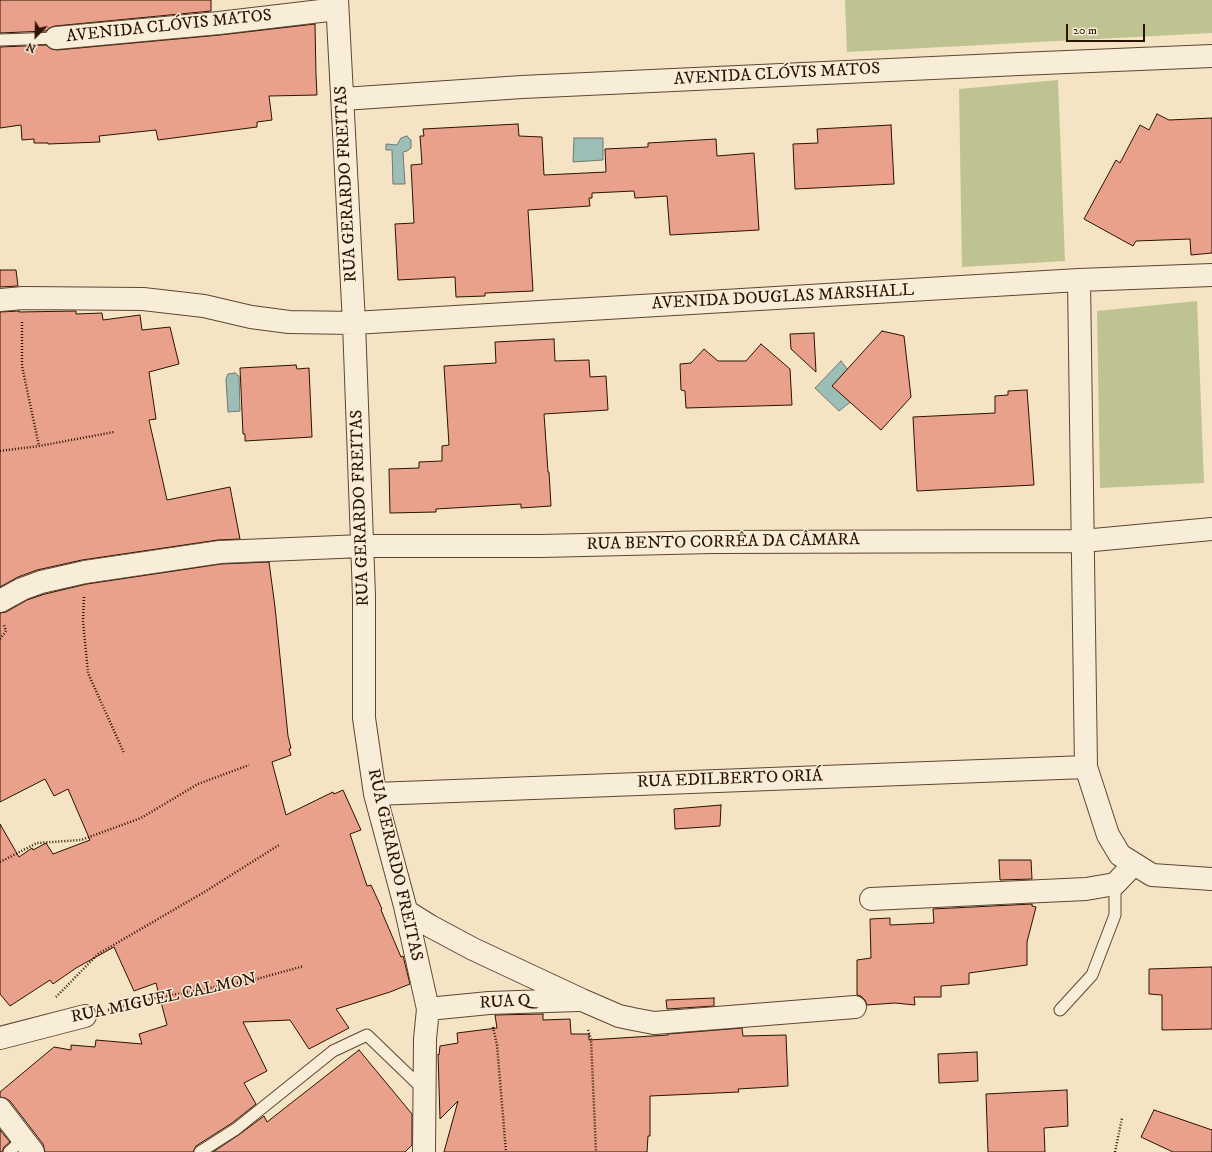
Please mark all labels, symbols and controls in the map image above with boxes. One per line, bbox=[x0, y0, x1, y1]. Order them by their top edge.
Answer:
street label: AVENIDA CLÓVIS MATOS bbox=[65, 6, 273, 48]
north arrow bbox=[16, 16, 56, 56]
scale bar bbox=[1068, 16, 1147, 42]
text: 20 m bbox=[1073, 23, 1097, 38]
text: N bbox=[24, 39, 38, 55]
street label: AVENIDA CLÓVIS MATOS bbox=[673, 59, 881, 91]
street label: RUA GERARDO FREITAS bbox=[332, 85, 362, 283]
street label: AVENIDA DOUGLAS MARSHALL bbox=[651, 281, 915, 315]
street label: RUA GERARDO FREITAS bbox=[347, 409, 375, 607]
street label: RUA BENTO CORRÊA DA CÂMARA bbox=[586, 530, 860, 556]
street label: RUA GERARDO FREITAS bbox=[362, 767, 426, 963]
street label: RUA EDILBERTO ORIÁ bbox=[637, 767, 823, 793]
street label: RUA MIGUEL CALMON bbox=[69, 969, 259, 1029]
street label: RUA Q bbox=[479, 991, 531, 1015]

